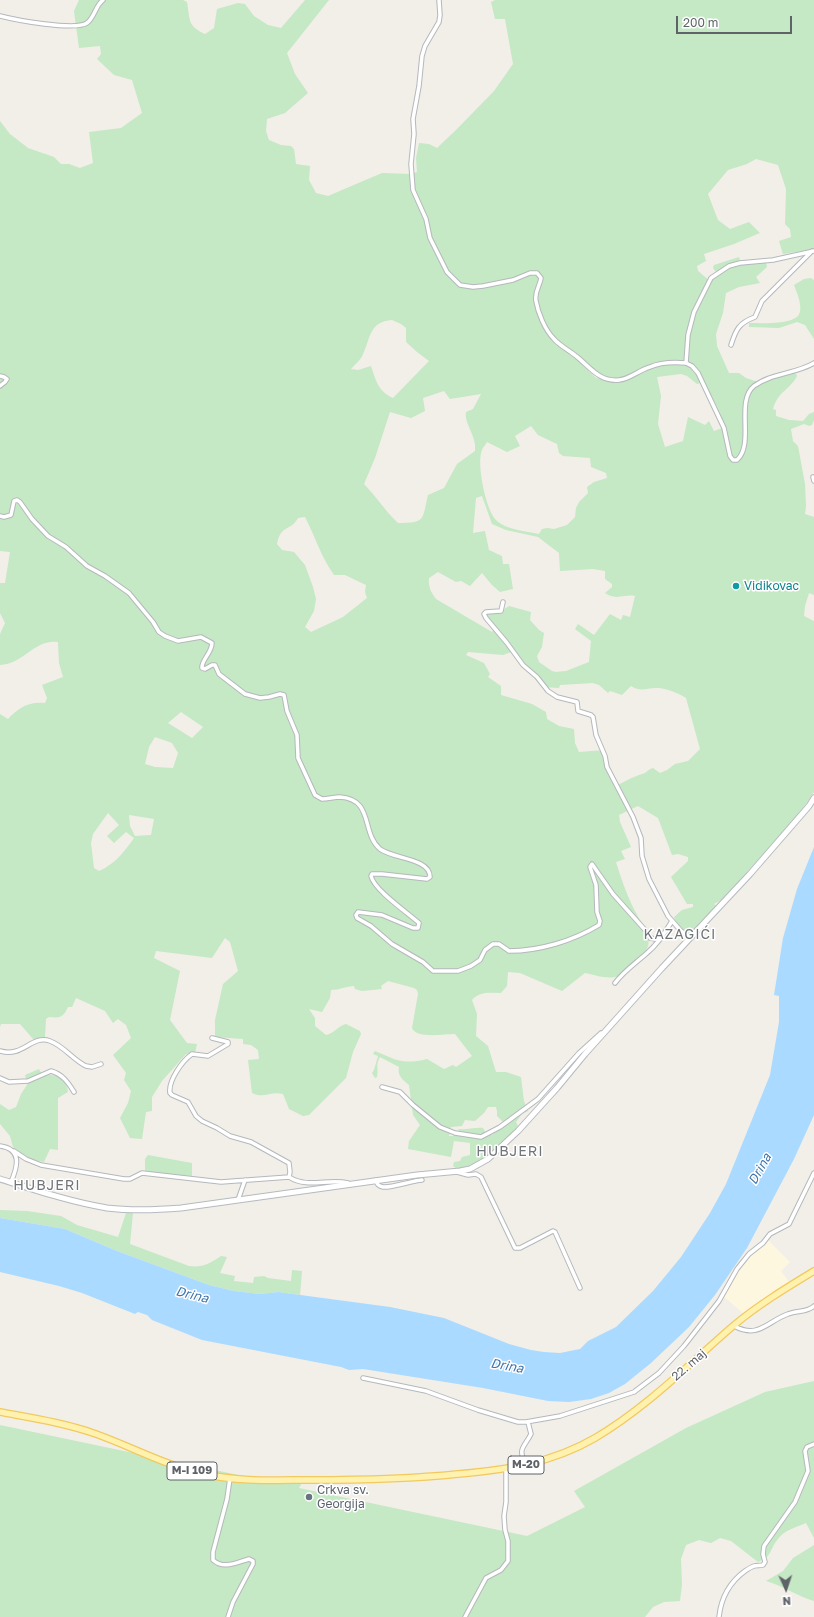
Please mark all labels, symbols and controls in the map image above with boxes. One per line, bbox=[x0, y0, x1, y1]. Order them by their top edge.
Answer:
scale bar bbox=[678, 8, 794, 34]
text: 200 m bbox=[683, 15, 718, 30]
place label: Vidikovac bbox=[744, 579, 799, 593]
marker: Vidikovac bbox=[731, 581, 741, 591]
district label: KAZAGIĆI bbox=[643, 927, 717, 943]
district label: HUBJERI bbox=[476, 1144, 544, 1160]
water label: Drina bbox=[745, 1151, 775, 1187]
district label: HUBJERI bbox=[13, 1178, 81, 1194]
water label: Drina bbox=[174, 1283, 210, 1307]
street label: 22. maj bbox=[669, 1346, 709, 1384]
water label: Drina bbox=[489, 1355, 525, 1377]
road number: M-20 bbox=[508, 1456, 544, 1474]
road number: M-I 109 bbox=[167, 1462, 217, 1480]
place label: Crkva sv. Georgija bbox=[317, 1483, 369, 1511]
marker: Crkva sv. Georgija bbox=[304, 1492, 314, 1502]
north arrow bbox=[766, 1569, 806, 1609]
text: N bbox=[782, 1595, 791, 1608]

